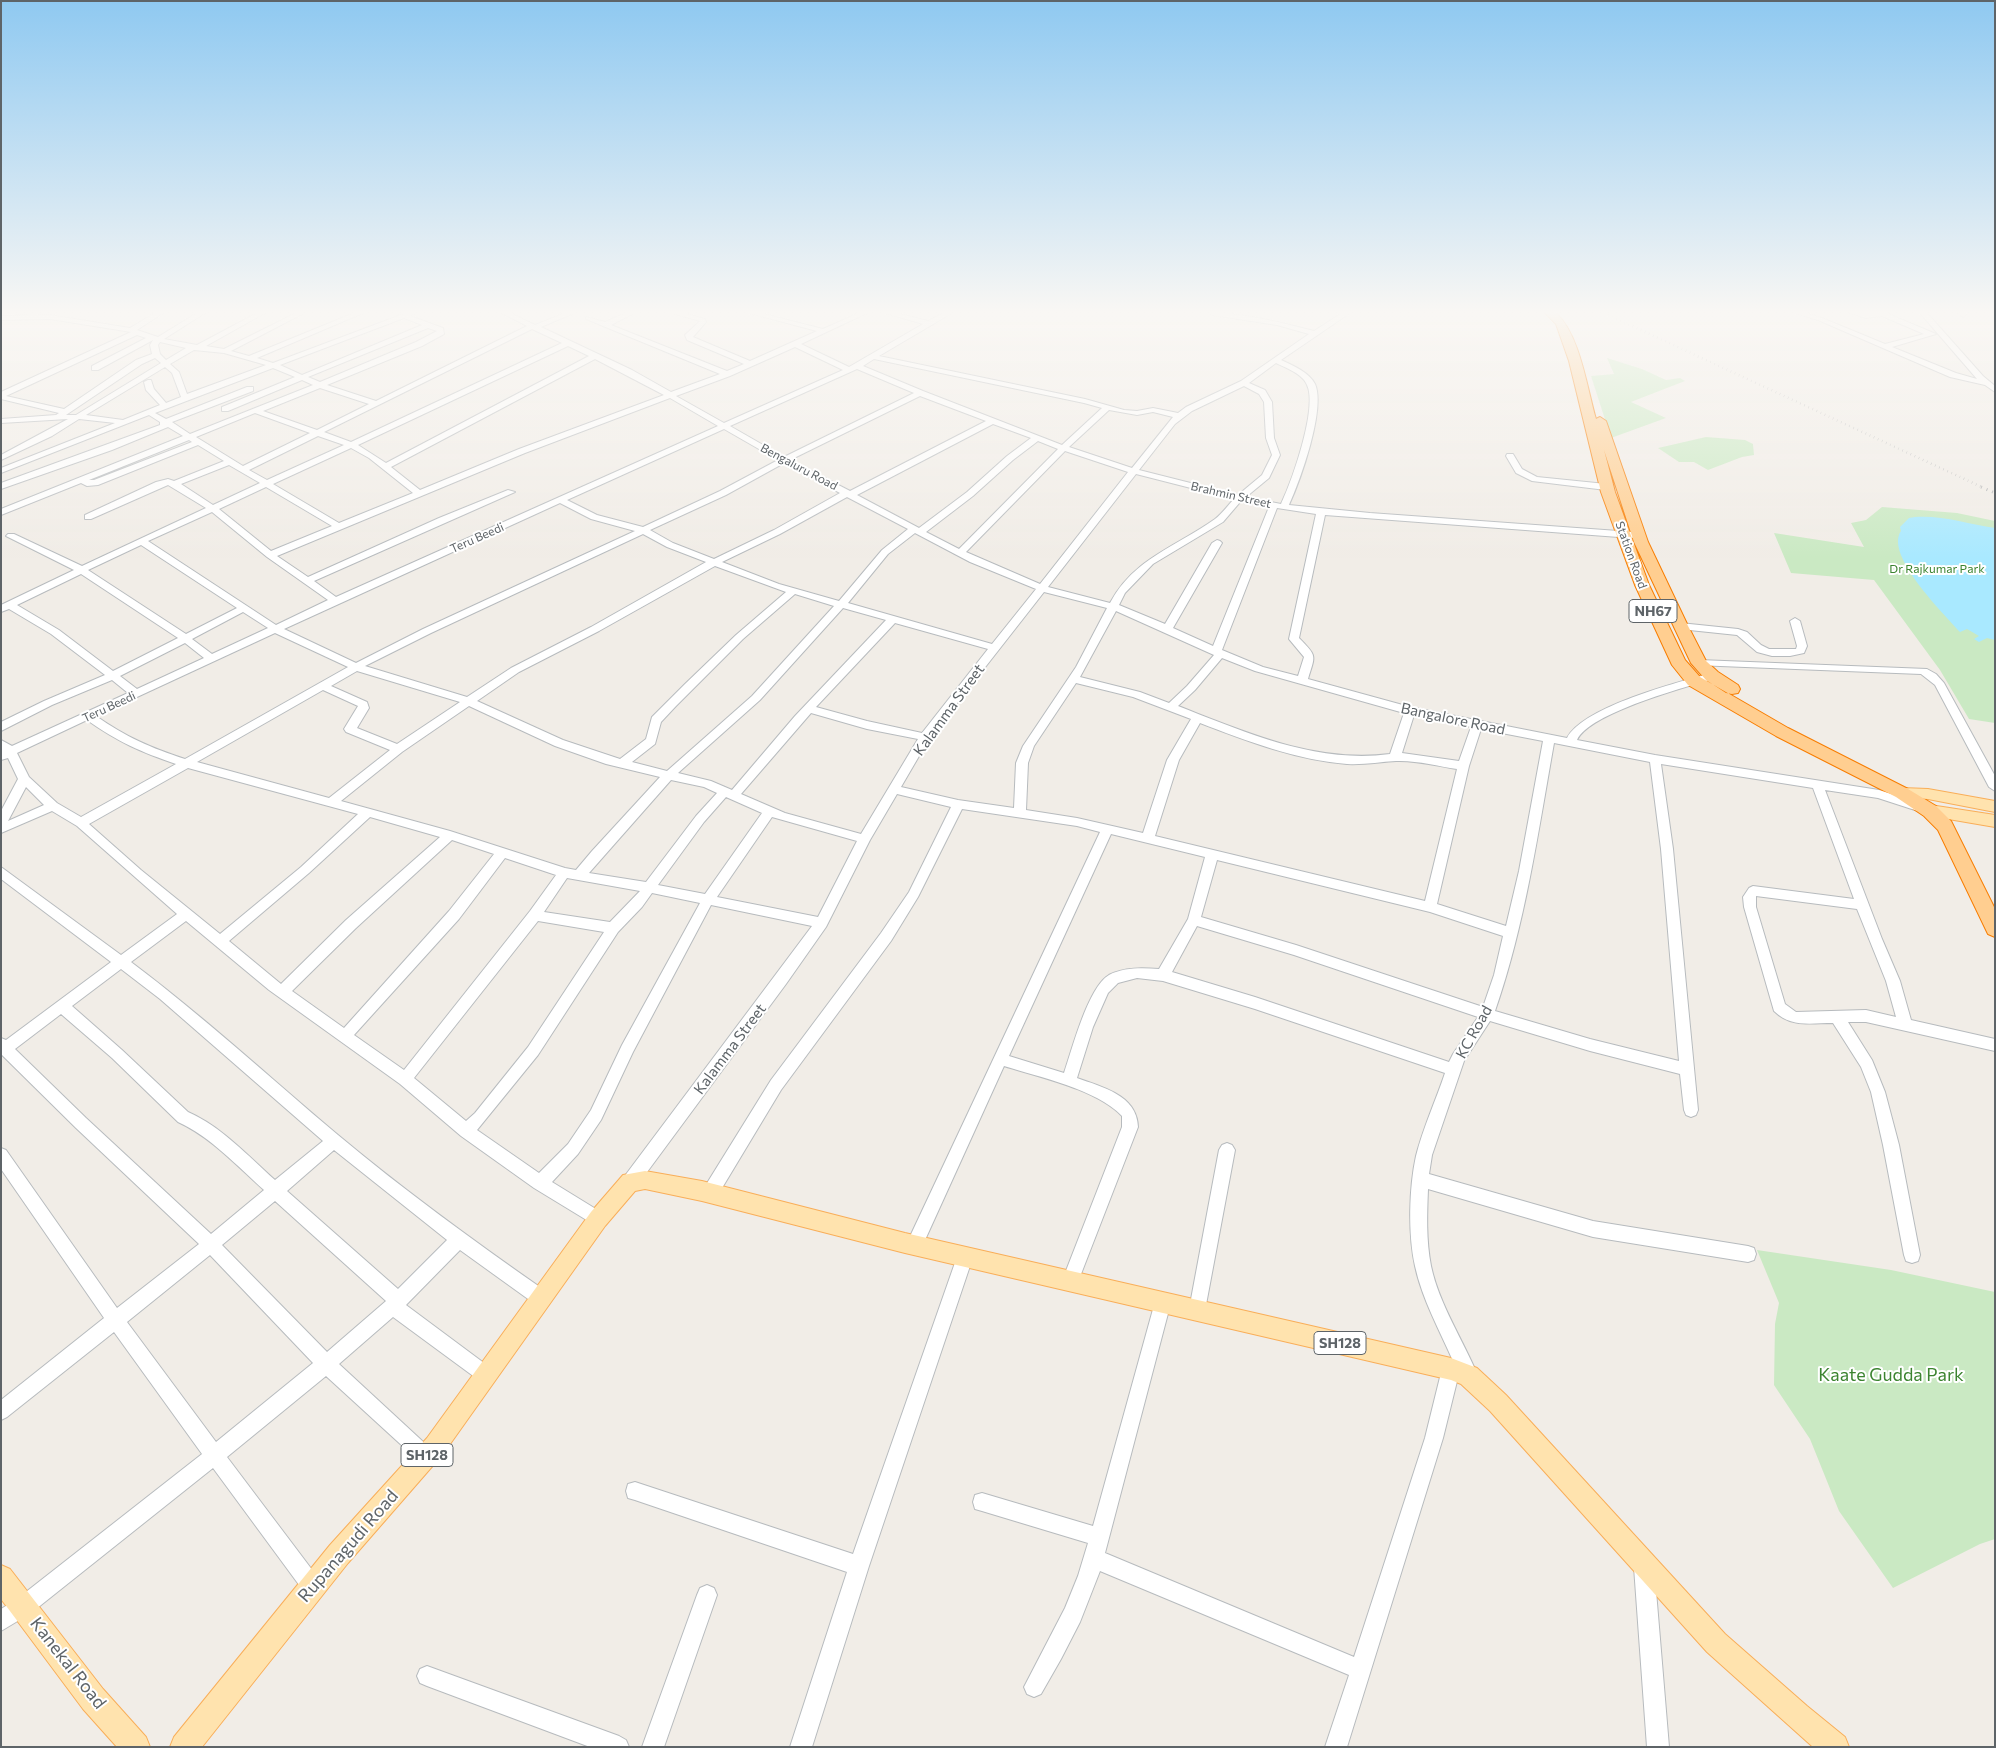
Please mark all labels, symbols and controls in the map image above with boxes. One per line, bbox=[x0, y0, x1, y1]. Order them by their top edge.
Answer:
street label: Bengaluru Road bbox=[758, 441, 840, 493]
street label: Brahmin Street bbox=[1189, 479, 1273, 511]
street label: Station Road bbox=[1612, 519, 1650, 591]
street label: Teru Beedi bbox=[448, 520, 506, 556]
park label: Dr Rajkumar Park bbox=[1889, 562, 1985, 576]
road number: NH67 bbox=[1629, 600, 1677, 622]
street label: Kalamma Street bbox=[910, 661, 988, 759]
street label: Teru Beedi bbox=[80, 688, 138, 726]
street label: Bangalore Road bbox=[1399, 699, 1507, 739]
street label: Kalamma Street bbox=[690, 1000, 770, 1098]
street label: KC Road bbox=[1452, 1002, 1496, 1062]
road number: SH128 bbox=[1314, 1332, 1366, 1355]
park label: Kaate Gudda Park bbox=[1818, 1364, 1964, 1386]
road number: SH128 bbox=[401, 1444, 453, 1466]
street label: Rupanagudi Road bbox=[293, 1485, 403, 1607]
street label: Kanekal Road bbox=[25, 1613, 111, 1713]

